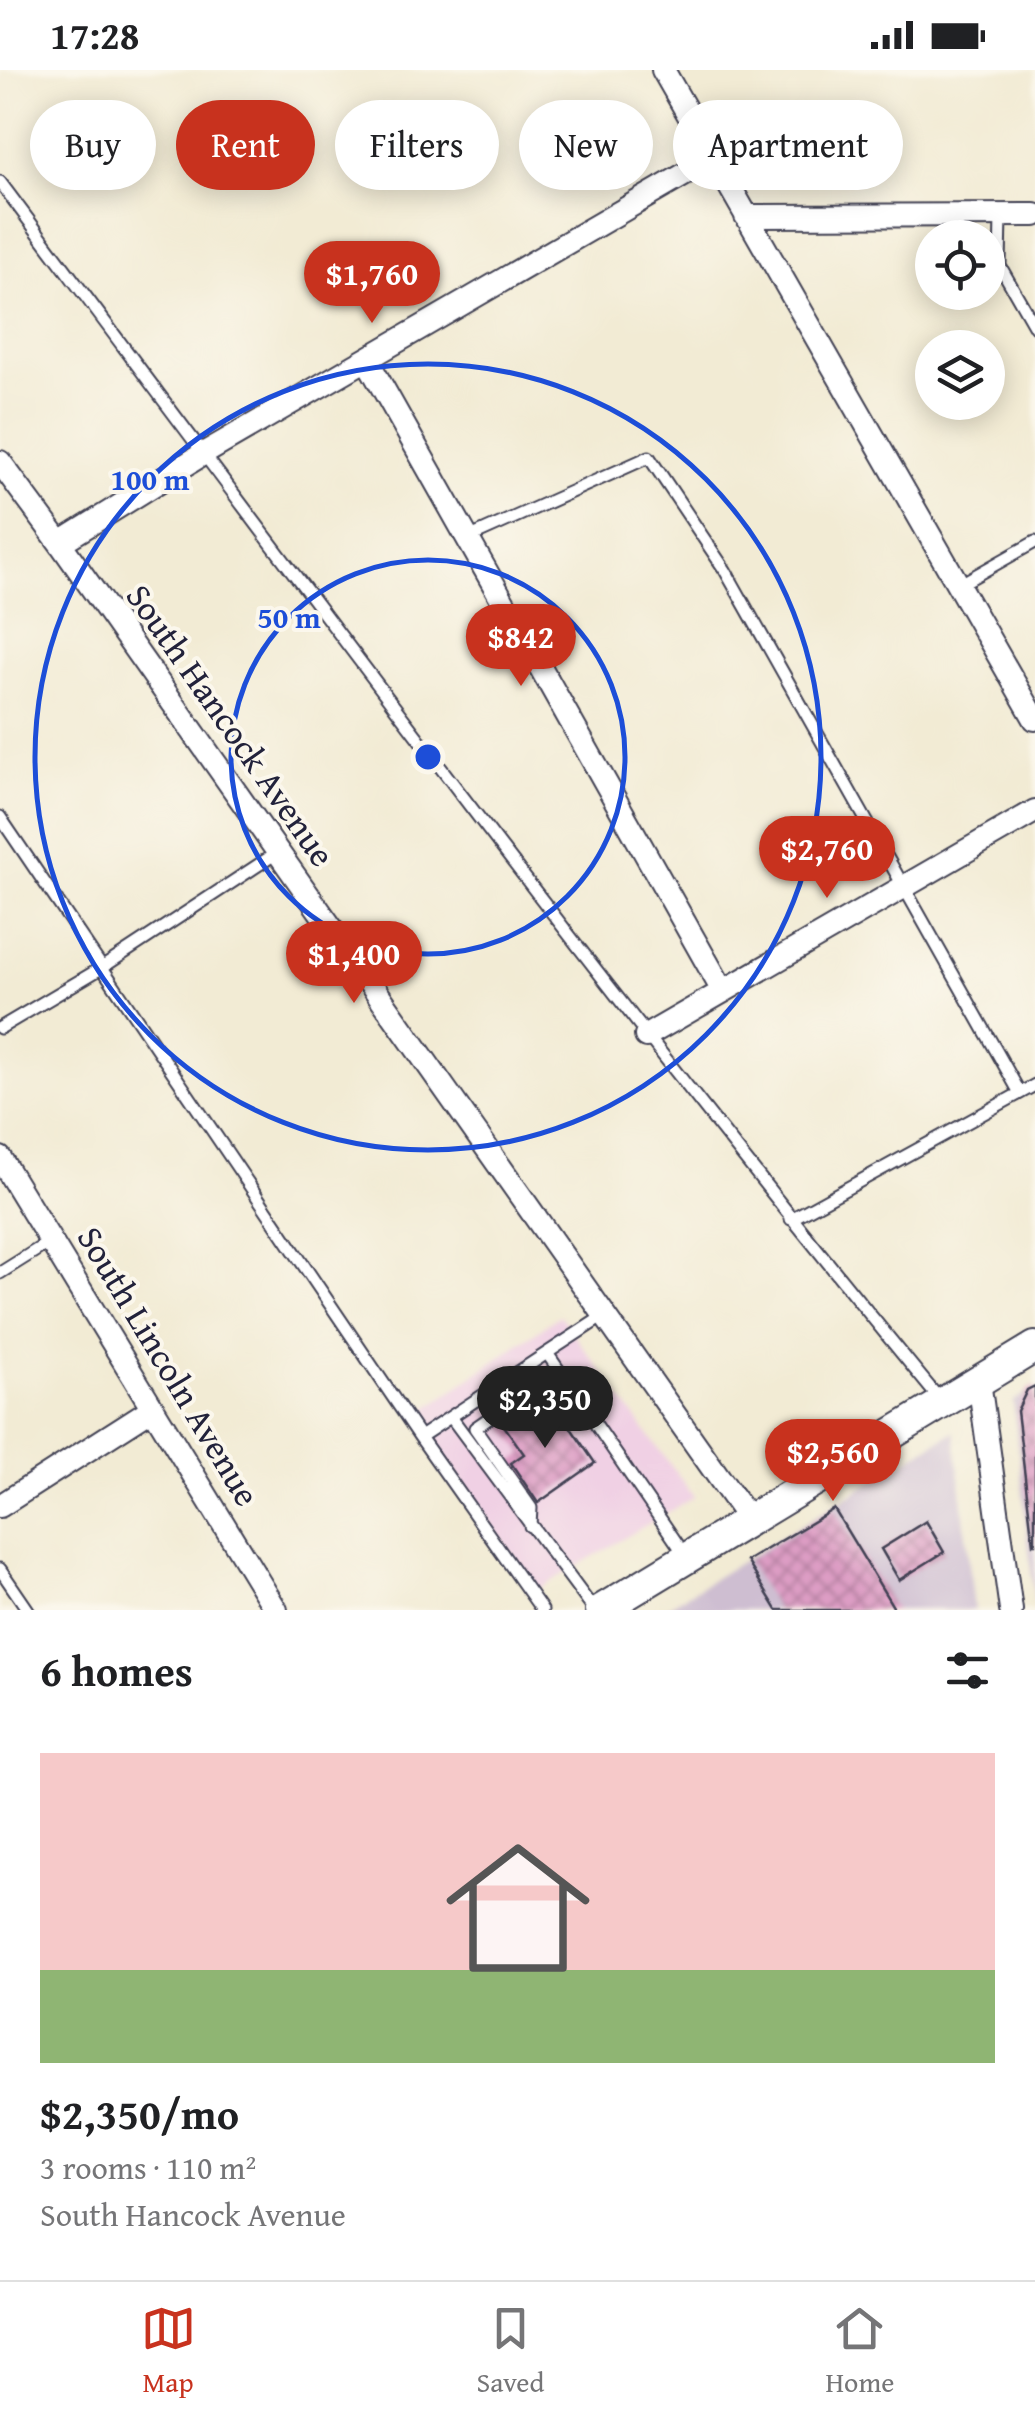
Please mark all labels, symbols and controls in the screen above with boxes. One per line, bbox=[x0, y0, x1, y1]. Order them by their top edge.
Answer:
text: 17:28 bbox=[50, 7, 140, 63]
chip: Buy bbox=[30, 100, 156, 190]
chip: Rent bbox=[176, 100, 315, 190]
chip: Filters bbox=[335, 100, 499, 190]
chip: New bbox=[519, 100, 653, 190]
chip: Apartment bbox=[673, 100, 903, 190]
map controls bbox=[915, 220, 1005, 420]
button: locate bbox=[915, 220, 1005, 310]
pin: $1,760 bbox=[291, 241, 453, 326]
text: $1,760 bbox=[326, 250, 418, 297]
button: layers bbox=[915, 330, 1005, 420]
text: 100 m bbox=[111, 457, 190, 501]
street label: South Hancock Avenue bbox=[114, 573, 348, 877]
text: 50 m bbox=[257, 595, 321, 639]
pin: $842 bbox=[462, 604, 580, 689]
text: $842 bbox=[488, 613, 554, 660]
centre of rings bbox=[410, 739, 446, 775]
pin: $2,760 bbox=[746, 816, 908, 901]
text: $2,760 bbox=[781, 825, 873, 872]
pin: $1,400 bbox=[273, 921, 435, 1006]
text: $1,400 bbox=[308, 930, 400, 977]
street label: South Lincoln Avenue bbox=[65, 1216, 273, 1516]
pin: $2,350 bbox=[464, 1366, 626, 1451]
text: $2,350 bbox=[499, 1375, 591, 1422]
pin: $2,560 bbox=[752, 1419, 914, 1504]
text: $2,560 bbox=[787, 1428, 879, 1475]
text: 6 homes bbox=[40, 1640, 193, 1701]
icon: filters bbox=[940, 1643, 995, 1698]
icon: home bbox=[428, 1818, 608, 1998]
text: $2,350/mo bbox=[40, 2083, 239, 2144]
text: 3 rooms · 110 m² bbox=[40, 2144, 256, 2191]
text: South Hancock Avenue bbox=[40, 2191, 346, 2238]
tab: Map bbox=[141, 2301, 196, 2402]
tab: Saved bbox=[477, 2301, 544, 2402]
tab: Home bbox=[826, 2301, 894, 2402]

